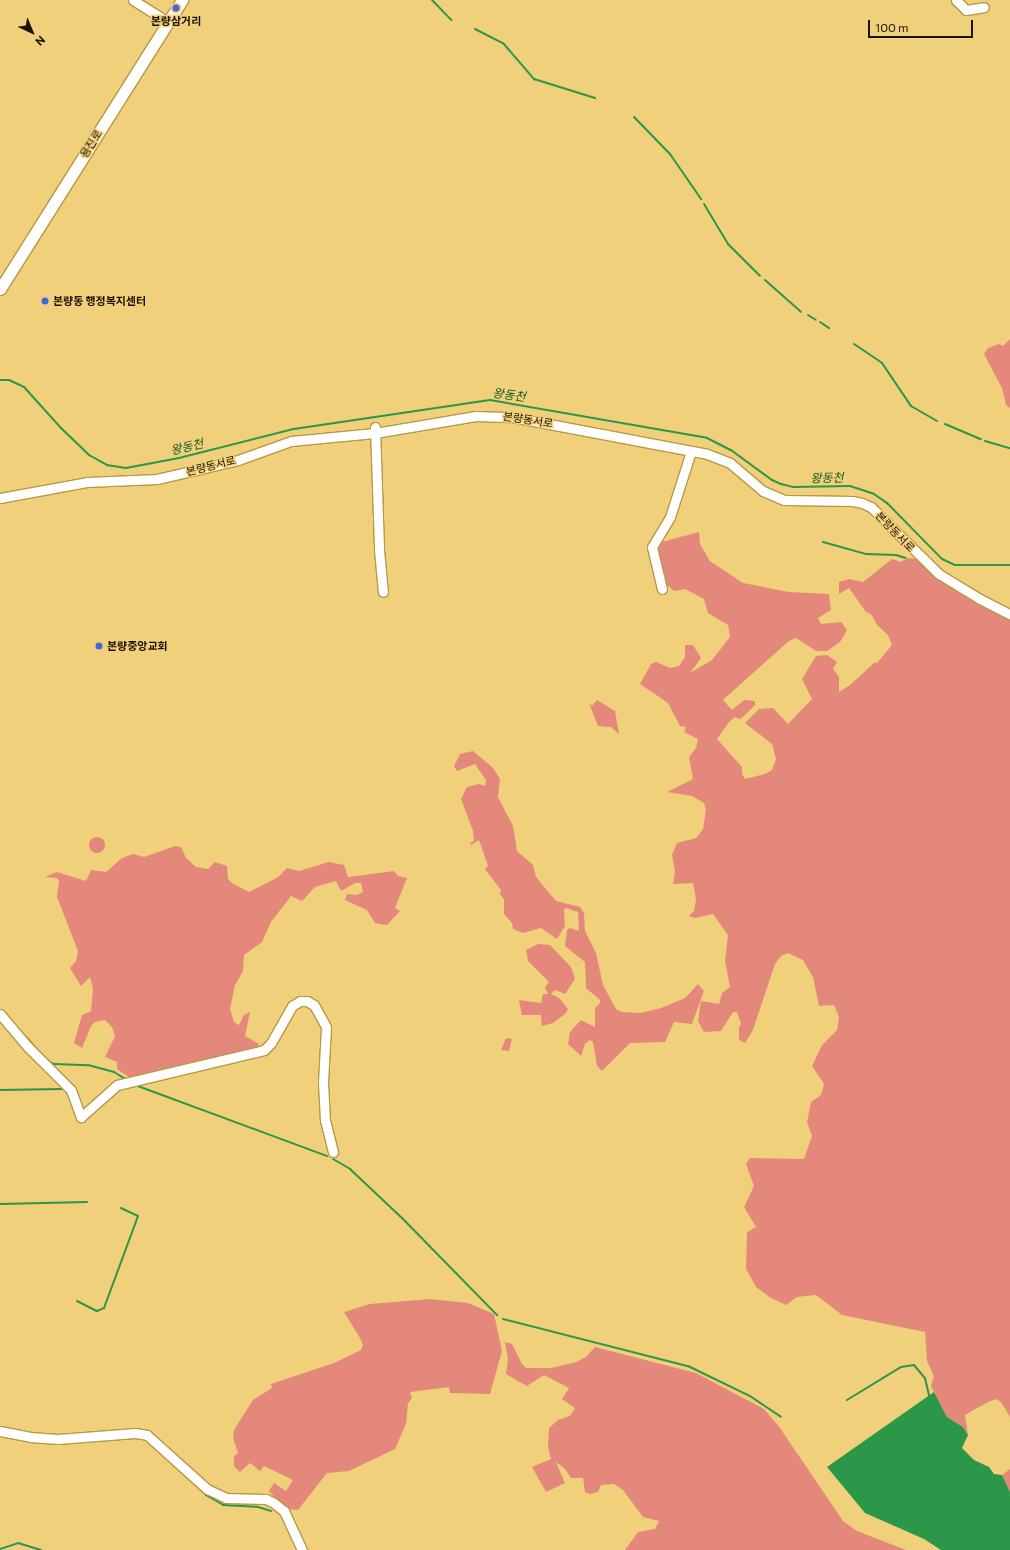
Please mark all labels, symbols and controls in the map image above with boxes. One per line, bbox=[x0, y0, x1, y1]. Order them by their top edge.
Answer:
marker: 본량삼거리 bbox=[171, 3, 181, 13]
north arrow bbox=[12, 12, 52, 52]
scale bar bbox=[870, 12, 975, 38]
place label: 본량삼거리 bbox=[151, 14, 201, 28]
text: 100 m bbox=[875, 20, 909, 34]
text: N bbox=[33, 33, 48, 49]
street label: 용진로 bbox=[77, 128, 105, 160]
place label: 본량동 행정복지센터 bbox=[53, 294, 146, 308]
marker: 본량동 행정복지센터 bbox=[40, 296, 50, 306]
water label: 왕동천 bbox=[492, 386, 526, 404]
street label: 본량동서로 bbox=[502, 410, 554, 430]
water label: 왕동천 bbox=[169, 436, 205, 458]
street label: 본량동서로 bbox=[185, 453, 237, 479]
water label: 왕동천 bbox=[810, 471, 844, 485]
street label: 본량동서로 bbox=[873, 509, 917, 555]
place label: 본량중앙교회 bbox=[107, 639, 168, 653]
marker: 본량중앙교회 bbox=[94, 641, 104, 651]

